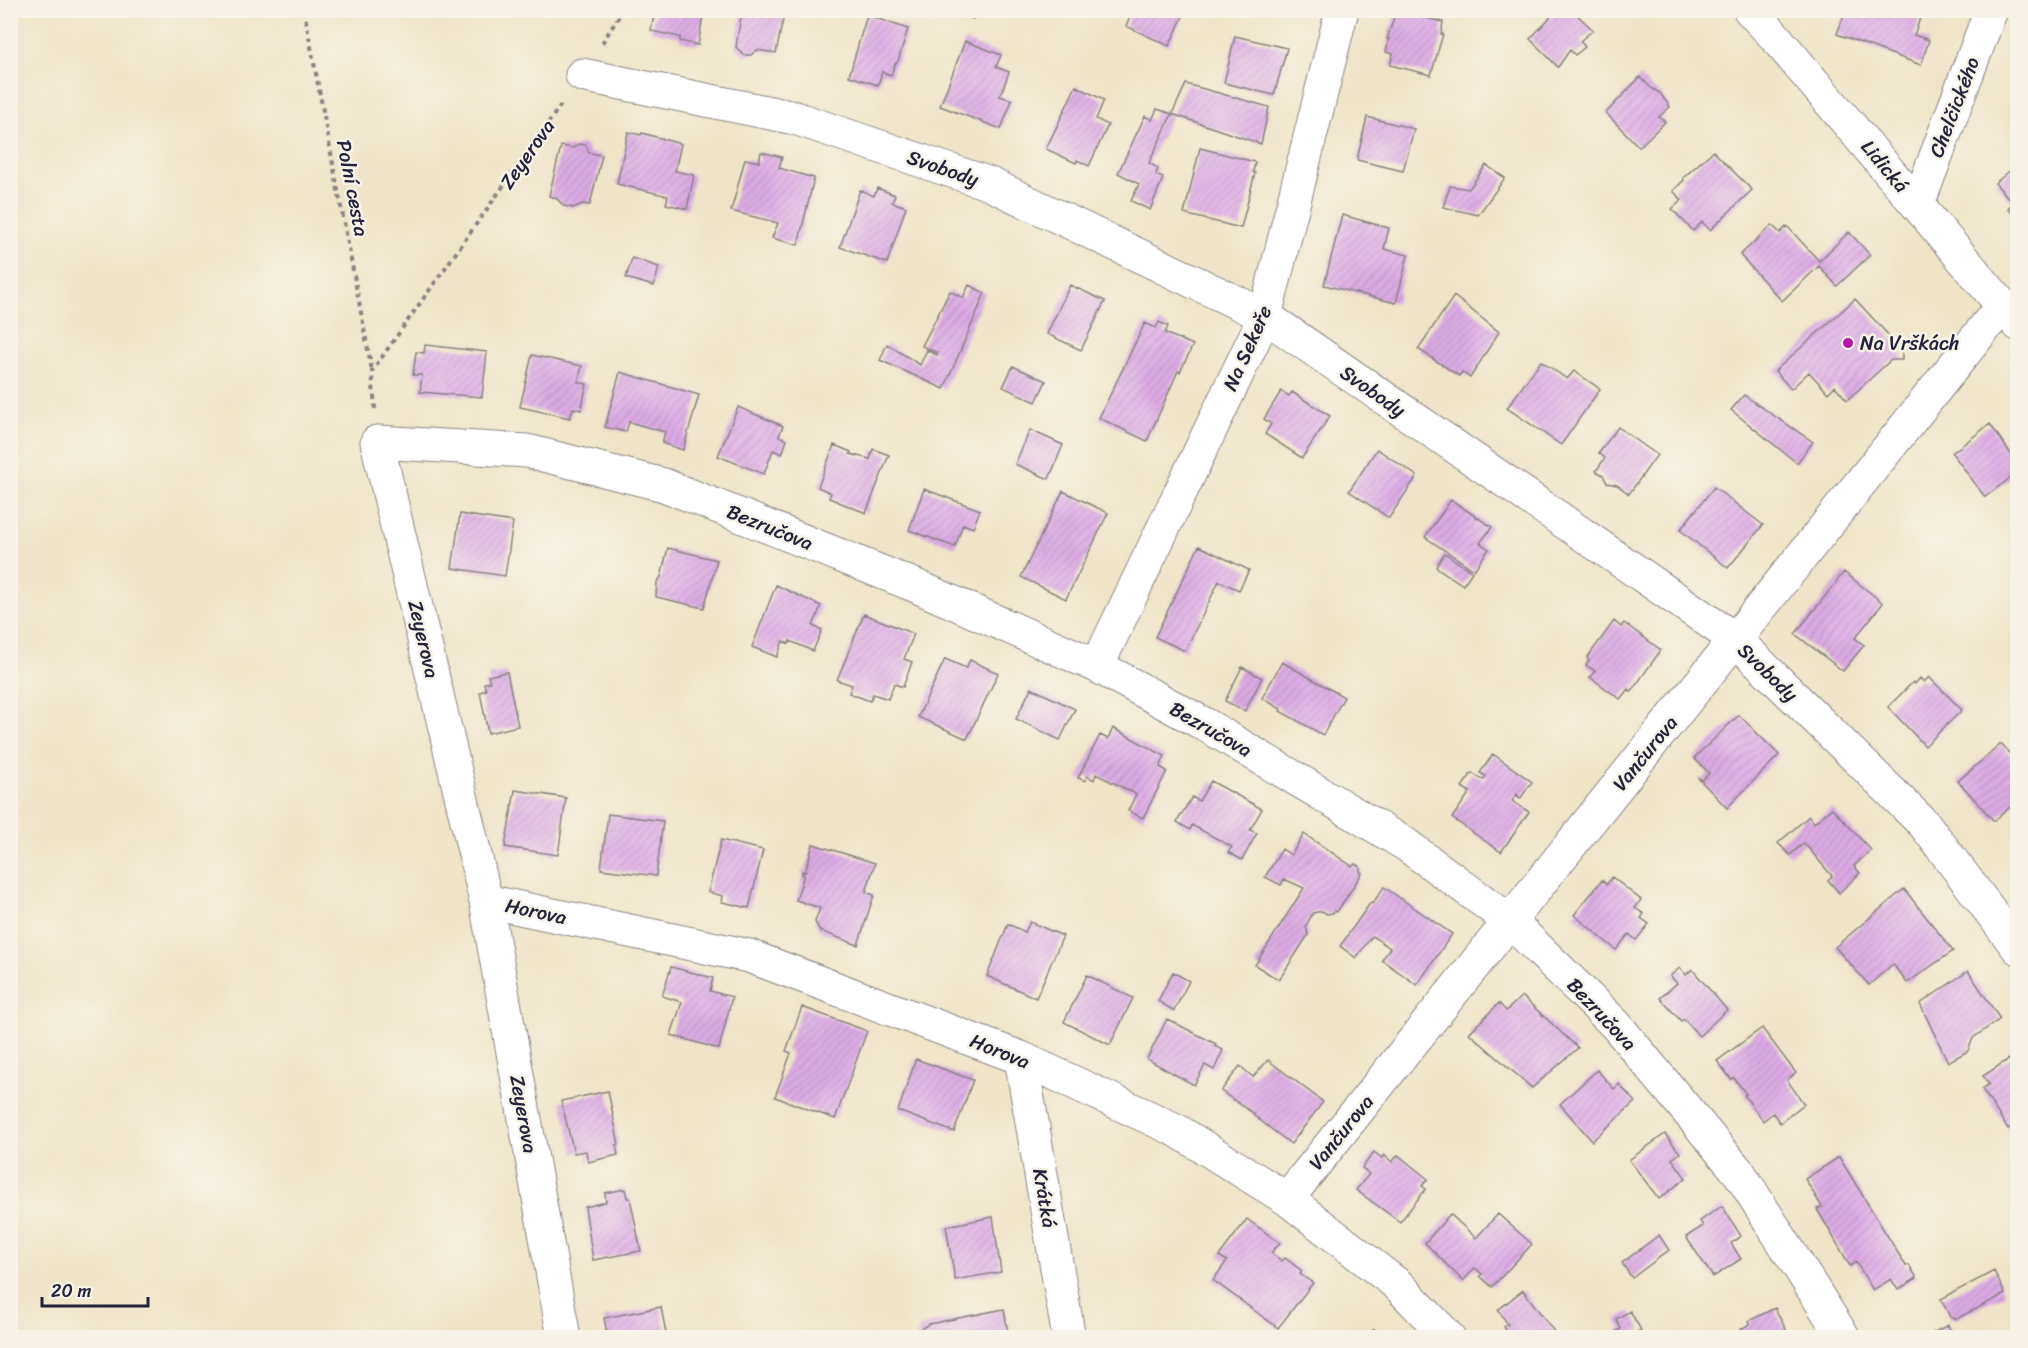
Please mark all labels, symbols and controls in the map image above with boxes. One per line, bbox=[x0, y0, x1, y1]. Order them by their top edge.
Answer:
street label: Chelčického bbox=[1919, 51, 1990, 163]
street label: Zeyerova bbox=[490, 112, 564, 197]
street label: Lidická bbox=[1851, 132, 1918, 201]
street label: Polní cesta bbox=[326, 137, 379, 239]
street label: Svobody bbox=[902, 140, 984, 197]
street label: Na Sekeře bbox=[1213, 300, 1282, 397]
place label: Na Vrškách bbox=[1860, 326, 1960, 361]
marker: Na Vrškách bbox=[1841, 336, 1855, 350]
street label: Svobody bbox=[1332, 356, 1413, 427]
street label: Bezručova bbox=[721, 494, 818, 561]
street label: Zeyerova bbox=[398, 597, 449, 682]
street label: Svobody bbox=[1729, 634, 1807, 711]
street label: Bezručova bbox=[1163, 692, 1259, 767]
street label: Vančurova bbox=[1604, 708, 1687, 799]
street label: Horova bbox=[502, 888, 570, 935]
street label: Bezručova bbox=[1558, 969, 1645, 1059]
street label: Horova bbox=[964, 1024, 1035, 1079]
street label: Zeyerova bbox=[499, 1072, 548, 1156]
street label: Vančurova bbox=[1300, 1087, 1383, 1178]
street label: Krátká bbox=[1022, 1166, 1067, 1231]
scale bar bbox=[42, 1270, 148, 1308]
text: 20 m bbox=[51, 1275, 91, 1307]

